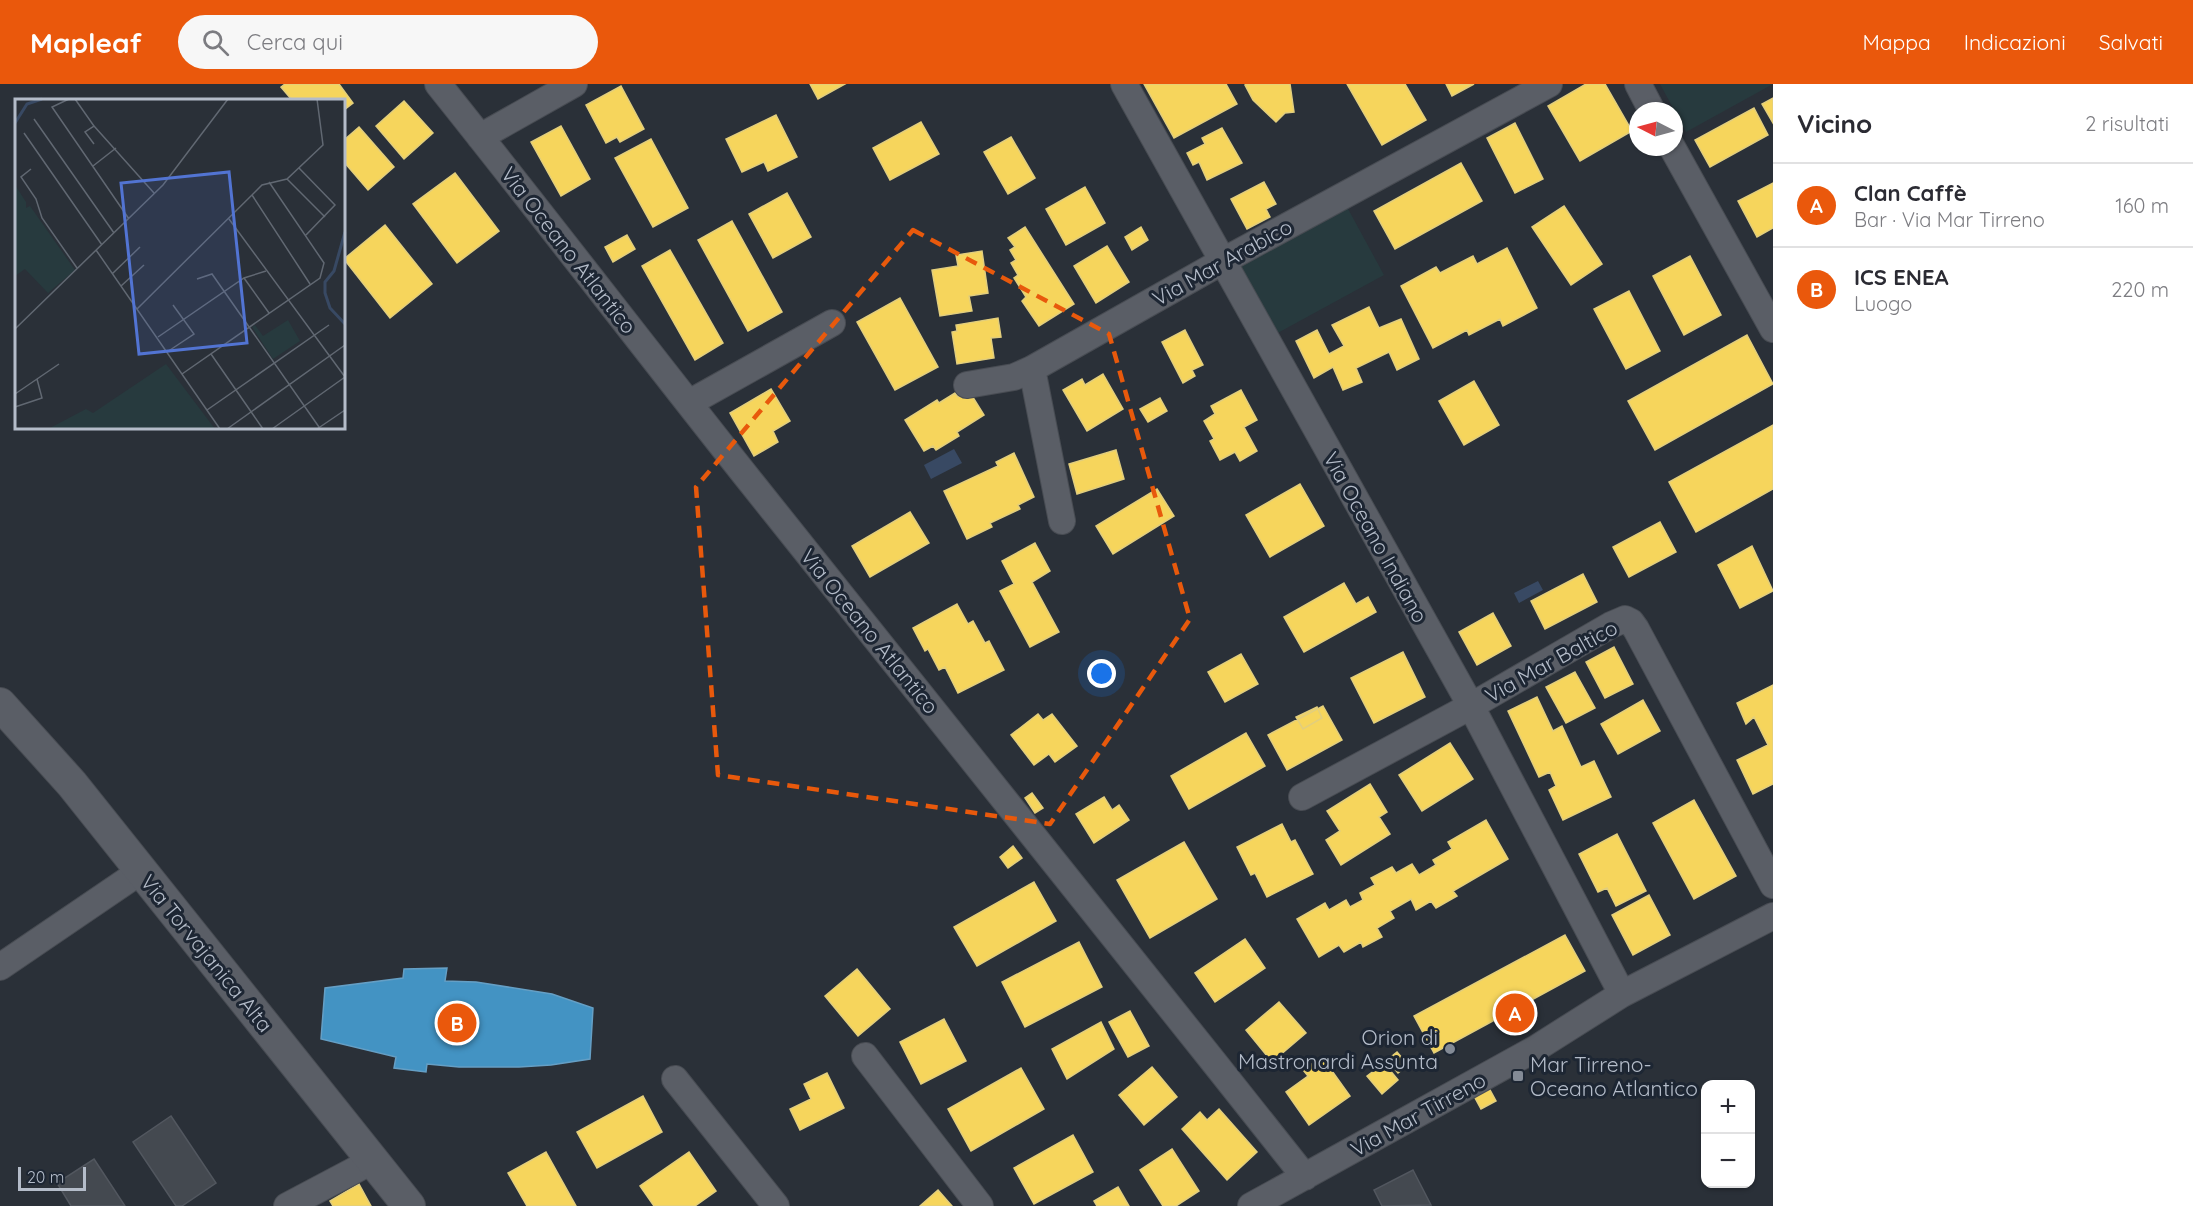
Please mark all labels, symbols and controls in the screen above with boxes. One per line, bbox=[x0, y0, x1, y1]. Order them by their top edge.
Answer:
search box bbox=[178, 15, 598, 69]
text: Mapleaf bbox=[30, 25, 142, 60]
icon: search bbox=[199, 26, 232, 59]
text: Cerca qui bbox=[247, 28, 343, 56]
text: Mappa bbox=[1862, 29, 1931, 55]
text: Indicazioni bbox=[1964, 29, 2066, 55]
text: Salvati bbox=[2099, 29, 2163, 55]
inset map bbox=[15, 99, 345, 429]
north arrow bbox=[1629, 102, 1683, 156]
text: Vicino bbox=[1797, 107, 1872, 140]
text: 2 risultati bbox=[2085, 111, 2169, 136]
street label: Via Oceano Atlantico bbox=[496, 161, 642, 339]
text: Clan Caffè bbox=[1854, 179, 1967, 207]
text: A bbox=[1810, 193, 1823, 218]
text: 160 m bbox=[2115, 193, 2169, 218]
text: Bar · Via Mar Tirreno bbox=[1854, 207, 2045, 232]
street label: Via Mar Arabico bbox=[1148, 213, 1296, 311]
text: ICS ENEA bbox=[1854, 263, 1949, 291]
text: B bbox=[1810, 277, 1823, 302]
text: 220 m bbox=[2111, 277, 2169, 302]
text: Luogo bbox=[1854, 291, 1912, 316]
street label: Via Oceano Indiano bbox=[1318, 447, 1434, 627]
street label: Via Oceano Atlantico bbox=[795, 543, 945, 719]
street label: Via Mar Baltico bbox=[1480, 614, 1622, 708]
your location bbox=[1087, 659, 1116, 688]
street label: Via Torvajanica Alta bbox=[135, 869, 279, 1037]
pin: A bbox=[1496, 990, 1534, 1036]
pin: B bbox=[438, 1000, 476, 1046]
place label: Orion di Mastronardi Assunta bbox=[1238, 1024, 1438, 1074]
marker: Orion di Mastronardi Assunta bbox=[1443, 1042, 1457, 1056]
place label: Mar Tirreno- Oceano Atlantico bbox=[1530, 1051, 1698, 1101]
street label: Via Mar Tirreno bbox=[1346, 1066, 1490, 1162]
marker: Mar Tirreno- Oceano Atlantico bbox=[1511, 1069, 1525, 1083]
map controls bbox=[1701, 1080, 1755, 1188]
button: + bbox=[1701, 1080, 1755, 1134]
button: − bbox=[1701, 1134, 1755, 1188]
scale bar bbox=[18, 1164, 86, 1192]
text: 20 m bbox=[27, 1167, 64, 1187]

